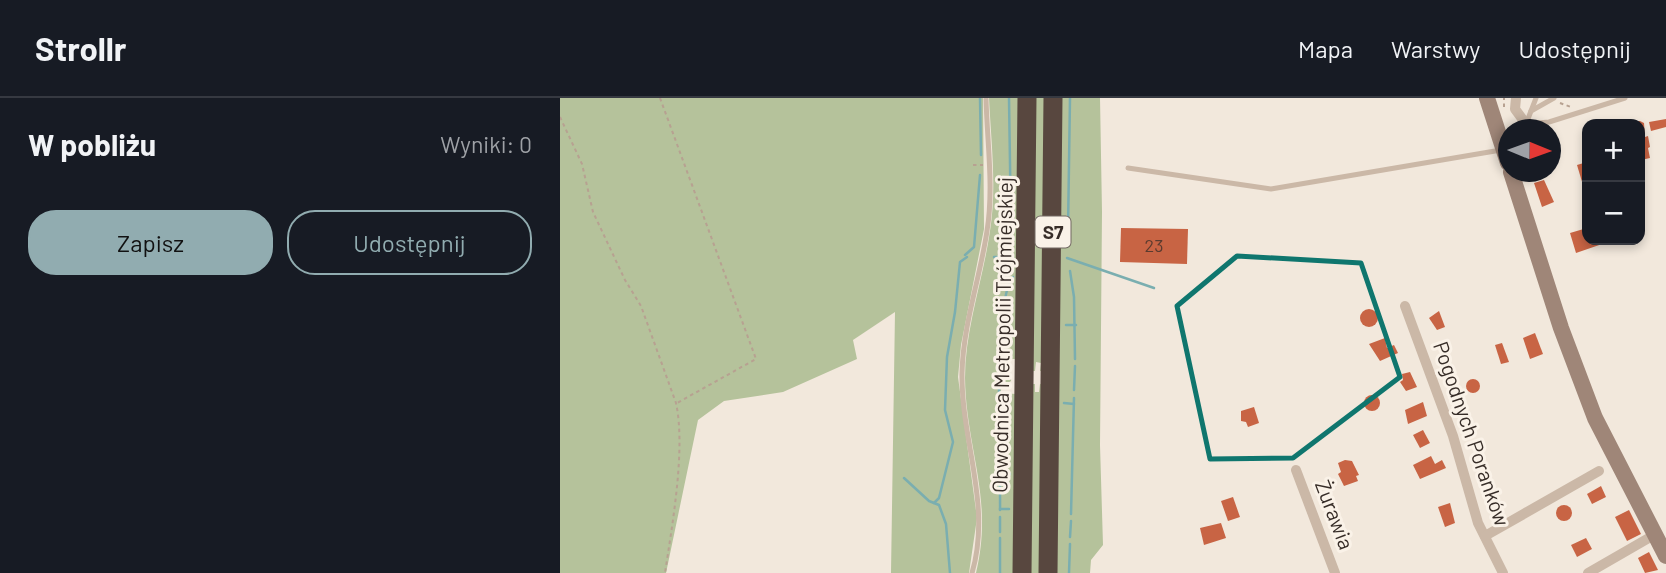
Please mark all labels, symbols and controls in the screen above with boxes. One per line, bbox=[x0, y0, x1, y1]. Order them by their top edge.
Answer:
text: Strollr bbox=[35, 28, 127, 68]
text: Mapa bbox=[1298, 34, 1353, 63]
text: Warstwy bbox=[1391, 34, 1480, 63]
text: Udostępnij bbox=[1518, 34, 1631, 63]
north arrow bbox=[1498, 119, 1561, 182]
map controls bbox=[1582, 119, 1645, 245]
button: + bbox=[1582, 119, 1645, 182]
text: W pobliżu bbox=[28, 126, 156, 162]
text: Wyniki: 0 bbox=[440, 130, 532, 158]
street label: Obwodnica Metropolii Trójmiejskiej bbox=[986, 177, 1017, 493]
button: − bbox=[1582, 182, 1645, 245]
button: Zapisz bbox=[28, 210, 273, 275]
button: Udostępnij bbox=[287, 210, 532, 275]
road number: S7 bbox=[1036, 216, 1070, 248]
house number: 23 bbox=[1145, 234, 1163, 256]
street label: Pogodnych Poranków bbox=[1429, 338, 1516, 529]
street label: Żurawia bbox=[1311, 476, 1360, 553]

